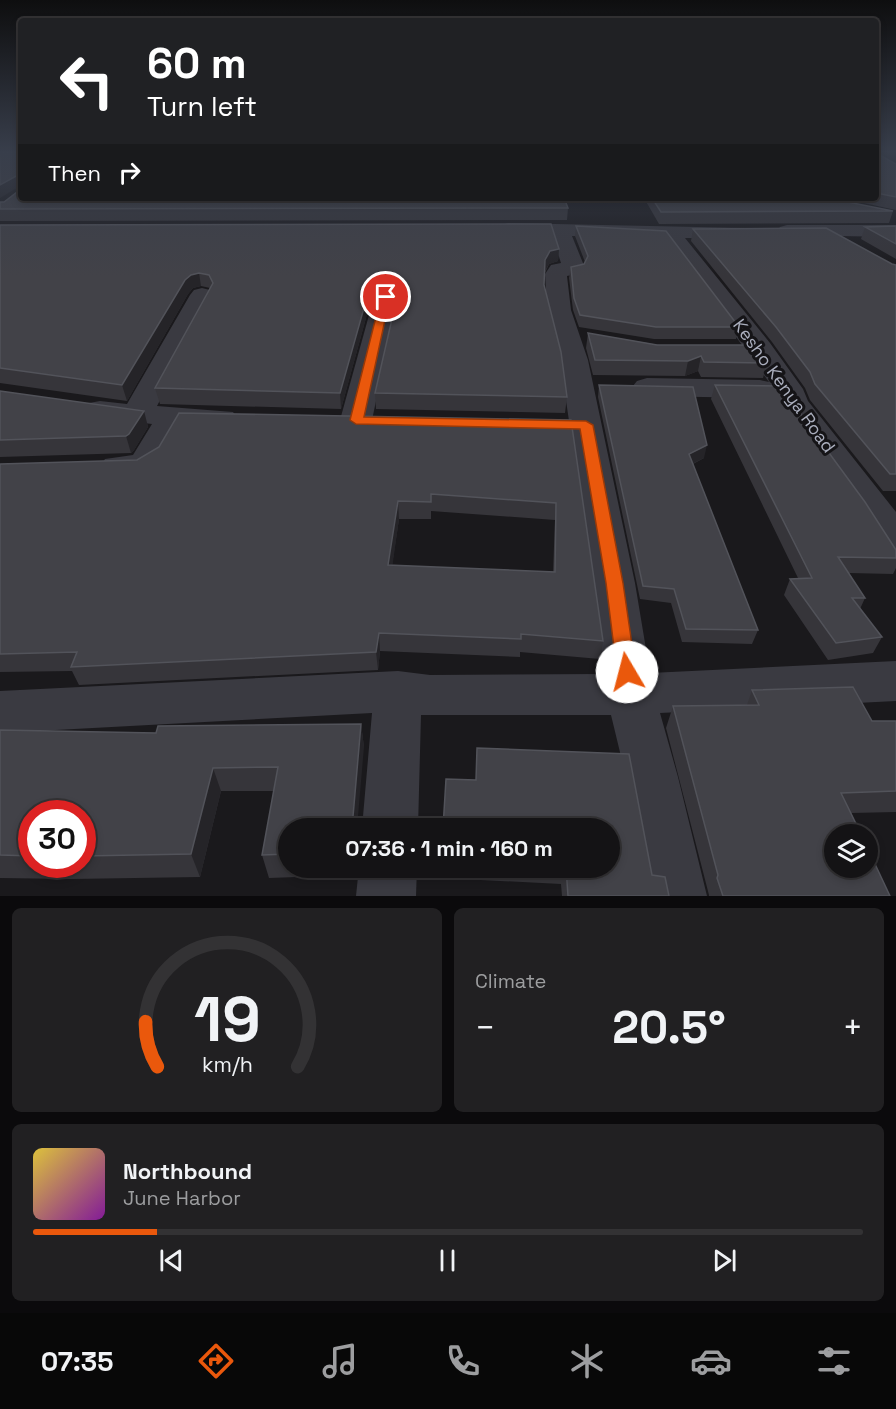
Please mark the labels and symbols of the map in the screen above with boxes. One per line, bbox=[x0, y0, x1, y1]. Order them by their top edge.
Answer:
pin bbox=[360, 271, 411, 322]
street label: Kesho Kenya Road bbox=[728, 314, 841, 457]
position arrow bbox=[595, 640, 659, 704]
speed limit sign: 30 bbox=[18, 800, 96, 878]

